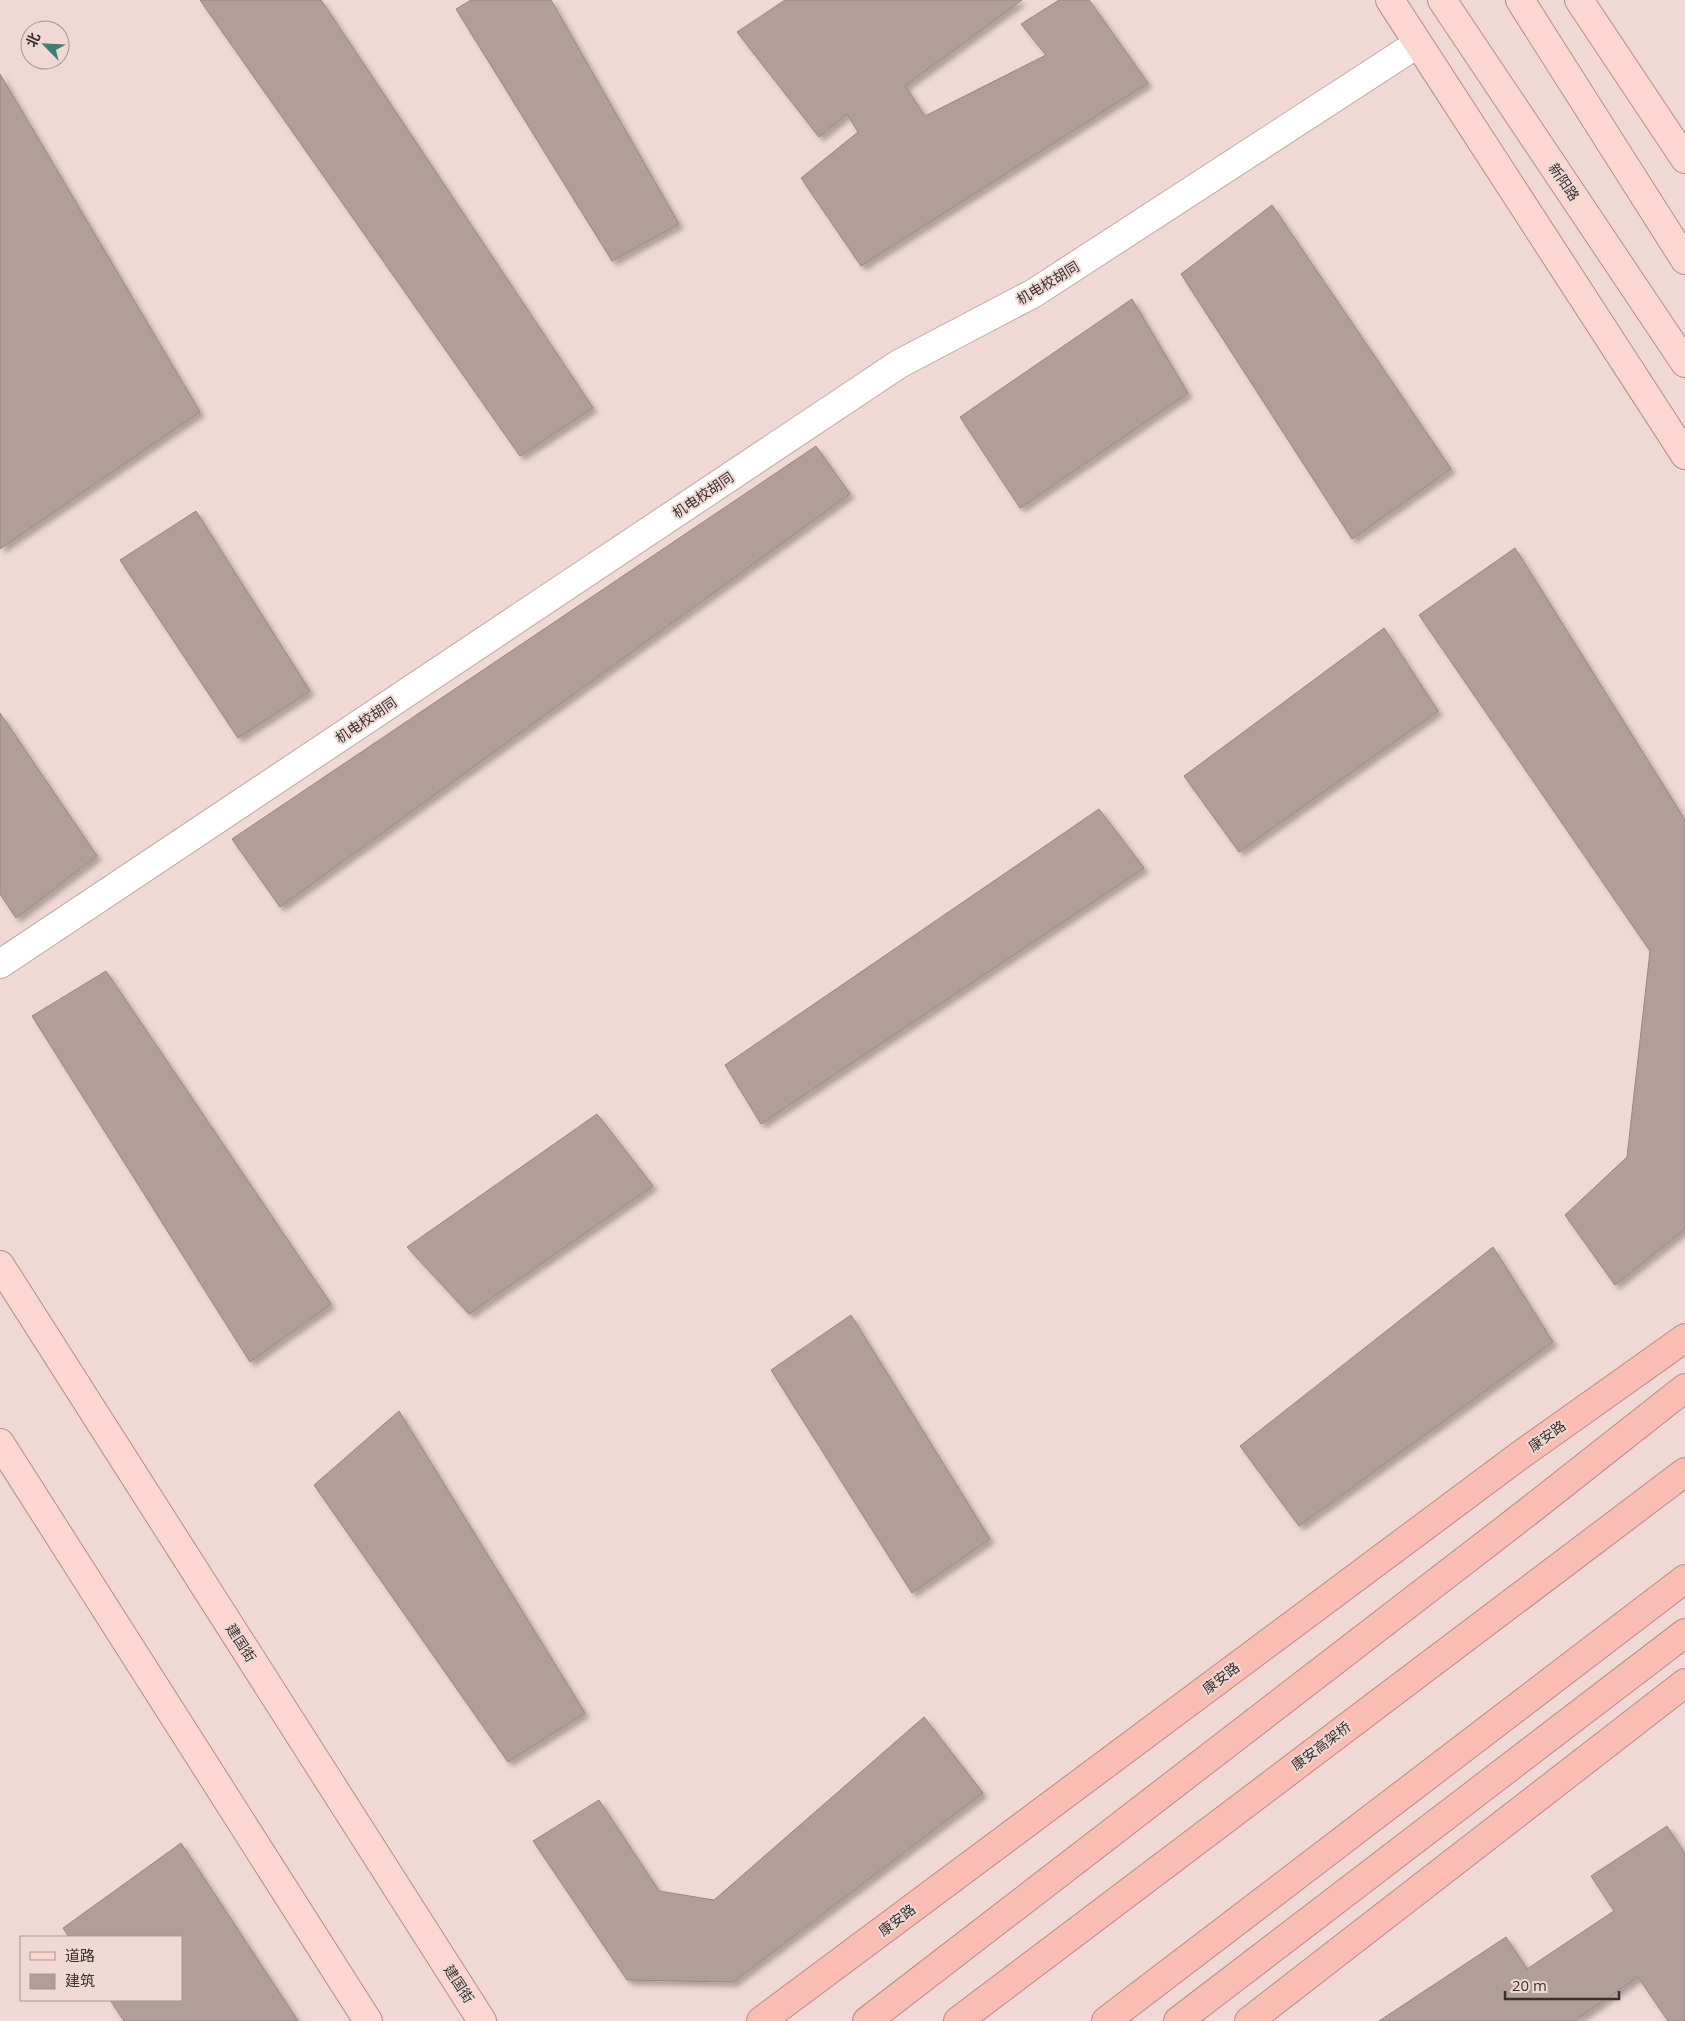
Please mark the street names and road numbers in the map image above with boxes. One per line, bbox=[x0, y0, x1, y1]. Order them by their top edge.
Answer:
street label: 新阳路 bbox=[1545, 159, 1584, 204]
street label: 机电校胡同 bbox=[1013, 256, 1083, 309]
street label: 机电校胡同 bbox=[668, 467, 737, 522]
street label: 机电校胡同 bbox=[331, 692, 400, 747]
street label: 康安路 bbox=[1524, 1416, 1569, 1455]
street label: 建国街 bbox=[222, 1620, 261, 1666]
street label: 康安路 bbox=[1198, 1657, 1243, 1698]
street label: 康安高架桥 bbox=[1287, 1717, 1354, 1774]
street label: 康安路 bbox=[874, 1899, 919, 1940]
street label: 建国街 bbox=[440, 1961, 479, 2007]

